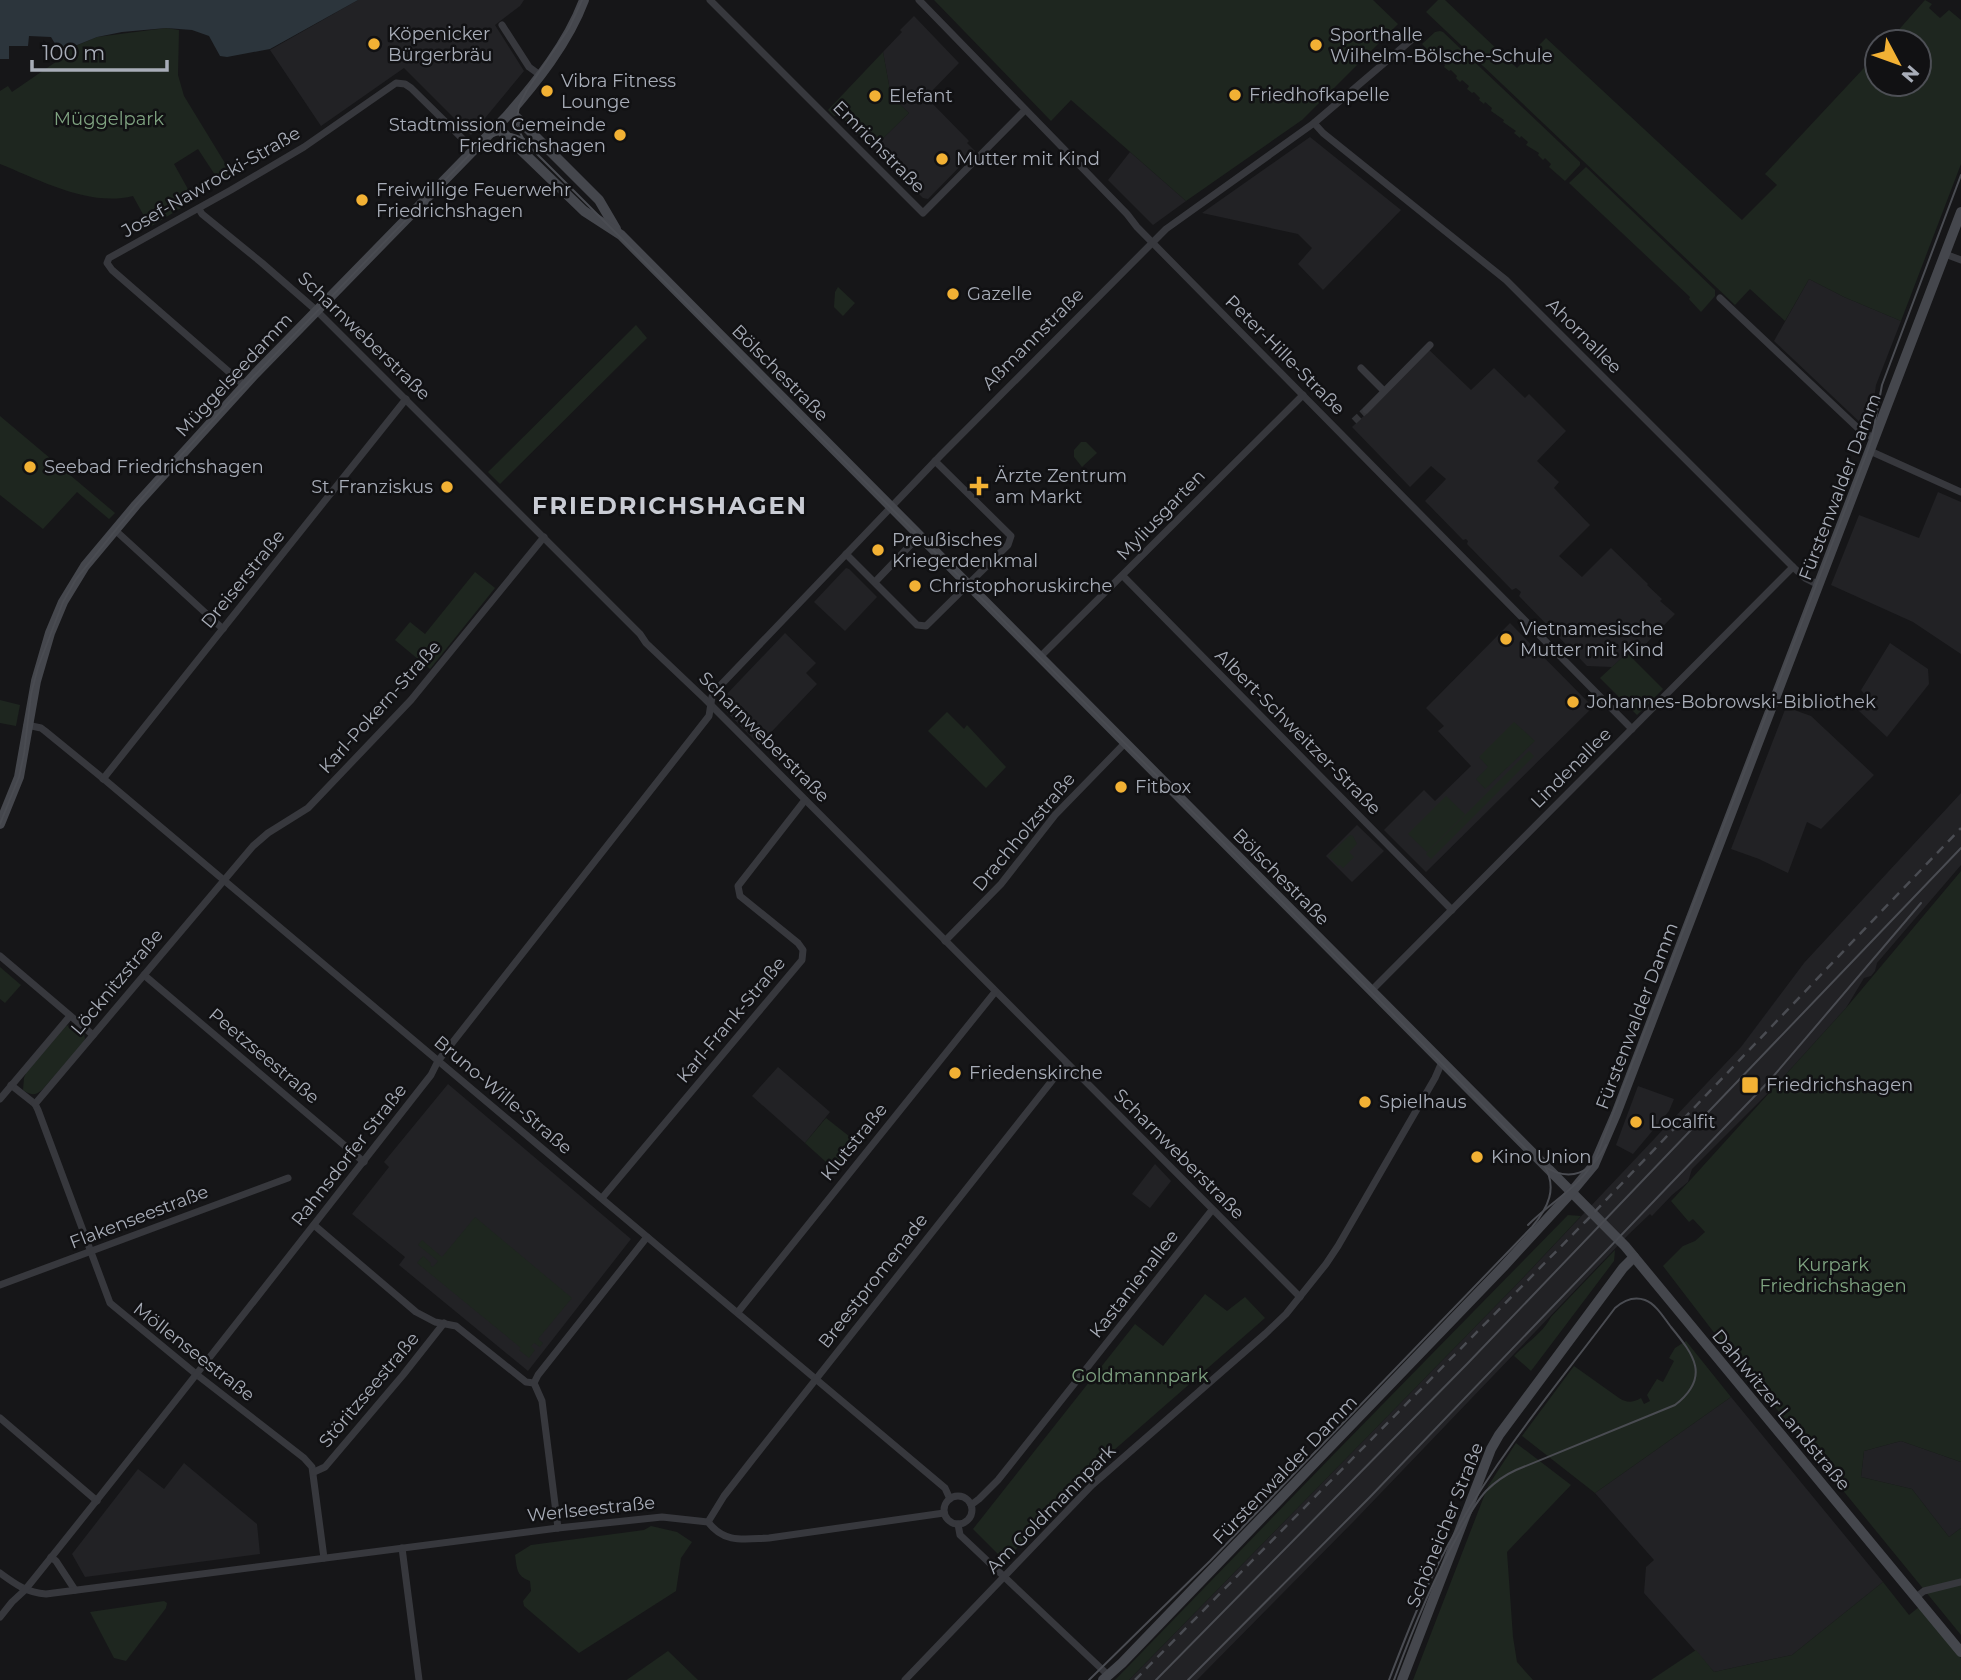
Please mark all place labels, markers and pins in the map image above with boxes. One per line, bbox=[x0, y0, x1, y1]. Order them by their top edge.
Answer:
place label: Köpenicker Bürgerbräu bbox=[388, 23, 492, 66]
place label: Sporthalle Wilhelm-Bölsche-Schule bbox=[1330, 24, 1553, 67]
marker: Köpenicker Bürgerbräu bbox=[366, 36, 382, 52]
marker: Sporthalle Wilhelm-Bölsche-Schule bbox=[1308, 37, 1324, 53]
place label: Vibra Fitness Lounge bbox=[561, 70, 676, 113]
marker: Vibra Fitness Lounge bbox=[539, 83, 555, 99]
place label: Friedhofkapelle bbox=[1249, 84, 1390, 106]
place label: Elefant bbox=[889, 85, 953, 107]
marker: Friedhofkapelle bbox=[1227, 87, 1243, 103]
marker: Elefant bbox=[867, 88, 883, 104]
place label: Stadtmission Gemeinde Friedrichshagen bbox=[389, 114, 606, 157]
marker: Stadtmission Gemeinde Friedrichshagen bbox=[612, 127, 628, 143]
place label: Mutter mit Kind bbox=[956, 148, 1100, 170]
marker: Mutter mit Kind bbox=[934, 151, 950, 167]
place label: Freiwillige Feuerwehr Friedrichshagen bbox=[376, 179, 571, 222]
marker: Freiwillige Feuerwehr Friedrichshagen bbox=[354, 192, 370, 208]
place label: Gazelle bbox=[967, 283, 1032, 305]
marker: Gazelle bbox=[945, 286, 961, 302]
place label: Seebad Friedrichshagen bbox=[44, 456, 264, 478]
marker: Seebad Friedrichshagen bbox=[22, 459, 38, 475]
place label: Ärzte Zentrum am Markt bbox=[995, 465, 1127, 508]
place label: St. Franziskus bbox=[311, 476, 433, 498]
marker: Ärzte Zentrum am Markt bbox=[969, 476, 989, 496]
marker: St. Franziskus bbox=[439, 479, 455, 495]
place label: Preußisches Kriegerdenkmal bbox=[892, 529, 1038, 572]
marker: Preußisches Kriegerdenkmal bbox=[870, 542, 886, 558]
place label: Christophoruskirche bbox=[929, 575, 1112, 597]
marker: Christophoruskirche bbox=[907, 578, 923, 594]
place label: Vietnamesische Mutter mit Kind bbox=[1520, 618, 1664, 661]
marker: Vietnamesische Mutter mit Kind bbox=[1498, 631, 1514, 647]
place label: Johannes-Bobrowski-Bibliothek bbox=[1586, 691, 1876, 713]
marker: Johannes-Bobrowski-Bibliothek bbox=[1565, 694, 1581, 710]
place label: Fitbox bbox=[1135, 776, 1192, 798]
marker: Fitbox bbox=[1113, 779, 1129, 795]
place label: Friedenskirche bbox=[969, 1062, 1103, 1084]
marker: Friedenskirche bbox=[947, 1065, 963, 1081]
place label: Friedrichshagen bbox=[1766, 1074, 1913, 1096]
marker: Friedrichshagen bbox=[1740, 1075, 1760, 1095]
place label: Spielhaus bbox=[1379, 1091, 1467, 1113]
marker: Spielhaus bbox=[1357, 1094, 1373, 1110]
place label: Localfit bbox=[1650, 1111, 1715, 1133]
marker: Localfit bbox=[1628, 1114, 1644, 1130]
place label: Kino Union bbox=[1491, 1146, 1592, 1168]
marker: Kino Union bbox=[1469, 1149, 1485, 1165]

